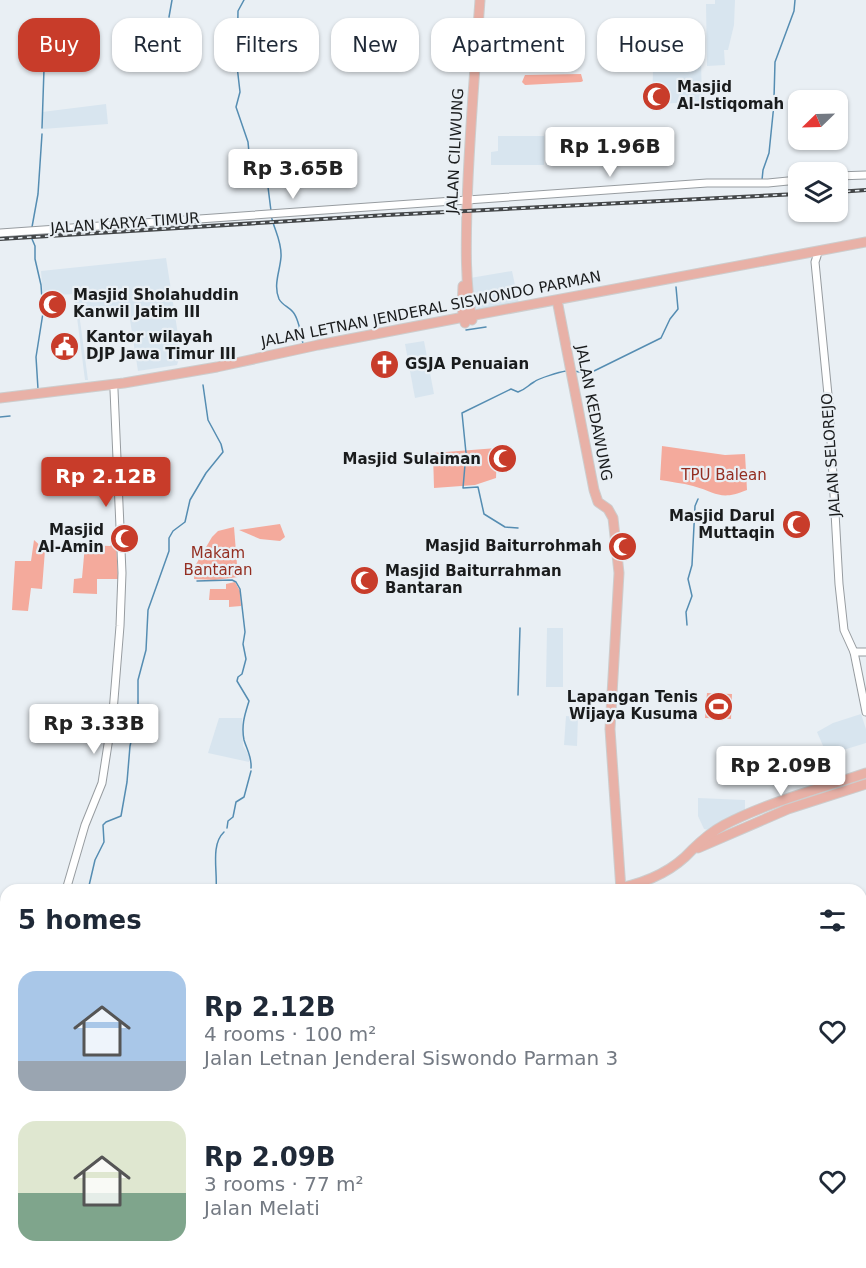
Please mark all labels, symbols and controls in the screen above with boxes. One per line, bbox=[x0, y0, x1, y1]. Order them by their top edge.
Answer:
chip: Buy bbox=[18, 18, 100, 72]
chip: Rent bbox=[112, 18, 202, 72]
chip: Filters bbox=[214, 18, 319, 72]
chip: New bbox=[331, 18, 419, 72]
chip: Apartment bbox=[431, 18, 585, 72]
chip: House bbox=[597, 18, 705, 72]
place label: Masjid Al-Istiqomah bbox=[677, 78, 784, 113]
mosque icon: Masjid Al-Istiqomah bbox=[640, 80, 672, 112]
street label: JALAN CILIWUNG bbox=[443, 88, 467, 215]
north arrow bbox=[788, 90, 848, 150]
map controls bbox=[788, 90, 848, 222]
pin: Rp 1.96B bbox=[548, 127, 672, 178]
text: Rp 1.96B bbox=[559, 134, 661, 158]
pin: Rp 3.65B bbox=[231, 149, 355, 200]
text: Rp 3.65B bbox=[242, 156, 344, 180]
button: layers bbox=[788, 162, 848, 222]
street label: JALAN KARYA TIMUR bbox=[49, 209, 200, 237]
street label: JALAN LETNAN JENDERAL SISWONDO PARMAN bbox=[259, 267, 602, 351]
place label: Masjid Sholahuddin Kanwil Jatim III bbox=[73, 286, 239, 321]
mosque icon: Masjid Sholahuddin Kanwil Jatim III bbox=[36, 288, 68, 320]
place label: Kantor wilayah DJP Jawa Timur III bbox=[86, 328, 236, 363]
public building icon: Kantor wilayah DJP Jawa Timur III bbox=[49, 330, 81, 362]
street label: JALAN KEDAWUNG bbox=[572, 343, 616, 482]
church icon: GSJA Penuaian bbox=[368, 348, 400, 380]
place label: GSJA Penuaian bbox=[405, 355, 529, 373]
street label: JALAN SELOREJO bbox=[818, 392, 844, 519]
mosque icon: Masjid Sulaiman bbox=[486, 443, 518, 475]
place label: Masjid Sulaiman bbox=[342, 450, 481, 468]
pin: Rp 2.12B bbox=[44, 457, 168, 508]
text: Rp 2.12B bbox=[55, 464, 157, 488]
park label: TPU Balean bbox=[680, 466, 767, 484]
place label: Masjid Darul Muttaqin bbox=[669, 507, 775, 542]
mosque icon: Masjid Darul Muttaqin bbox=[780, 509, 812, 541]
place label: Masjid Al-Amin bbox=[38, 521, 104, 556]
mosque icon: Masjid Al-Amin bbox=[109, 523, 141, 555]
mosque icon: Masjid Baiturrohmah bbox=[607, 530, 639, 562]
place label: Masjid Baiturrohmah bbox=[425, 537, 602, 555]
park label: Makam Bantaran bbox=[184, 544, 252, 579]
place label: Masjid Baiturrahman Bantaran bbox=[385, 562, 562, 597]
mosque icon: Masjid Baiturrahman Bantaran bbox=[348, 564, 380, 596]
place label: Lapangan Tenis Wijaya Kusuma bbox=[567, 688, 698, 723]
sports icon: Lapangan Tenis Wijaya Kusuma bbox=[703, 690, 735, 722]
pin: Rp 3.33B bbox=[32, 704, 156, 755]
text: Rp 3.33B bbox=[43, 711, 145, 735]
pin: Rp 2.09B bbox=[719, 746, 843, 797]
text: Rp 2.09B bbox=[730, 753, 832, 777]
icon: filters bbox=[816, 904, 849, 937]
text: 5 homes bbox=[18, 905, 142, 935]
text: Rp 2.12B bbox=[204, 992, 336, 1022]
icon: home bbox=[66, 995, 138, 1067]
icon: heart bbox=[816, 1015, 849, 1048]
text: 4 rooms · 100 m² bbox=[204, 1022, 376, 1046]
text: Jalan Letnan Jenderal Siswondo Parman 3 bbox=[204, 1046, 618, 1070]
text: Rp 2.09B bbox=[204, 1142, 336, 1172]
icon: home bbox=[66, 1145, 138, 1217]
icon: heart bbox=[816, 1165, 849, 1198]
text: 3 rooms · 77 m² bbox=[204, 1172, 364, 1196]
text: Jalan Melati bbox=[204, 1196, 320, 1220]

